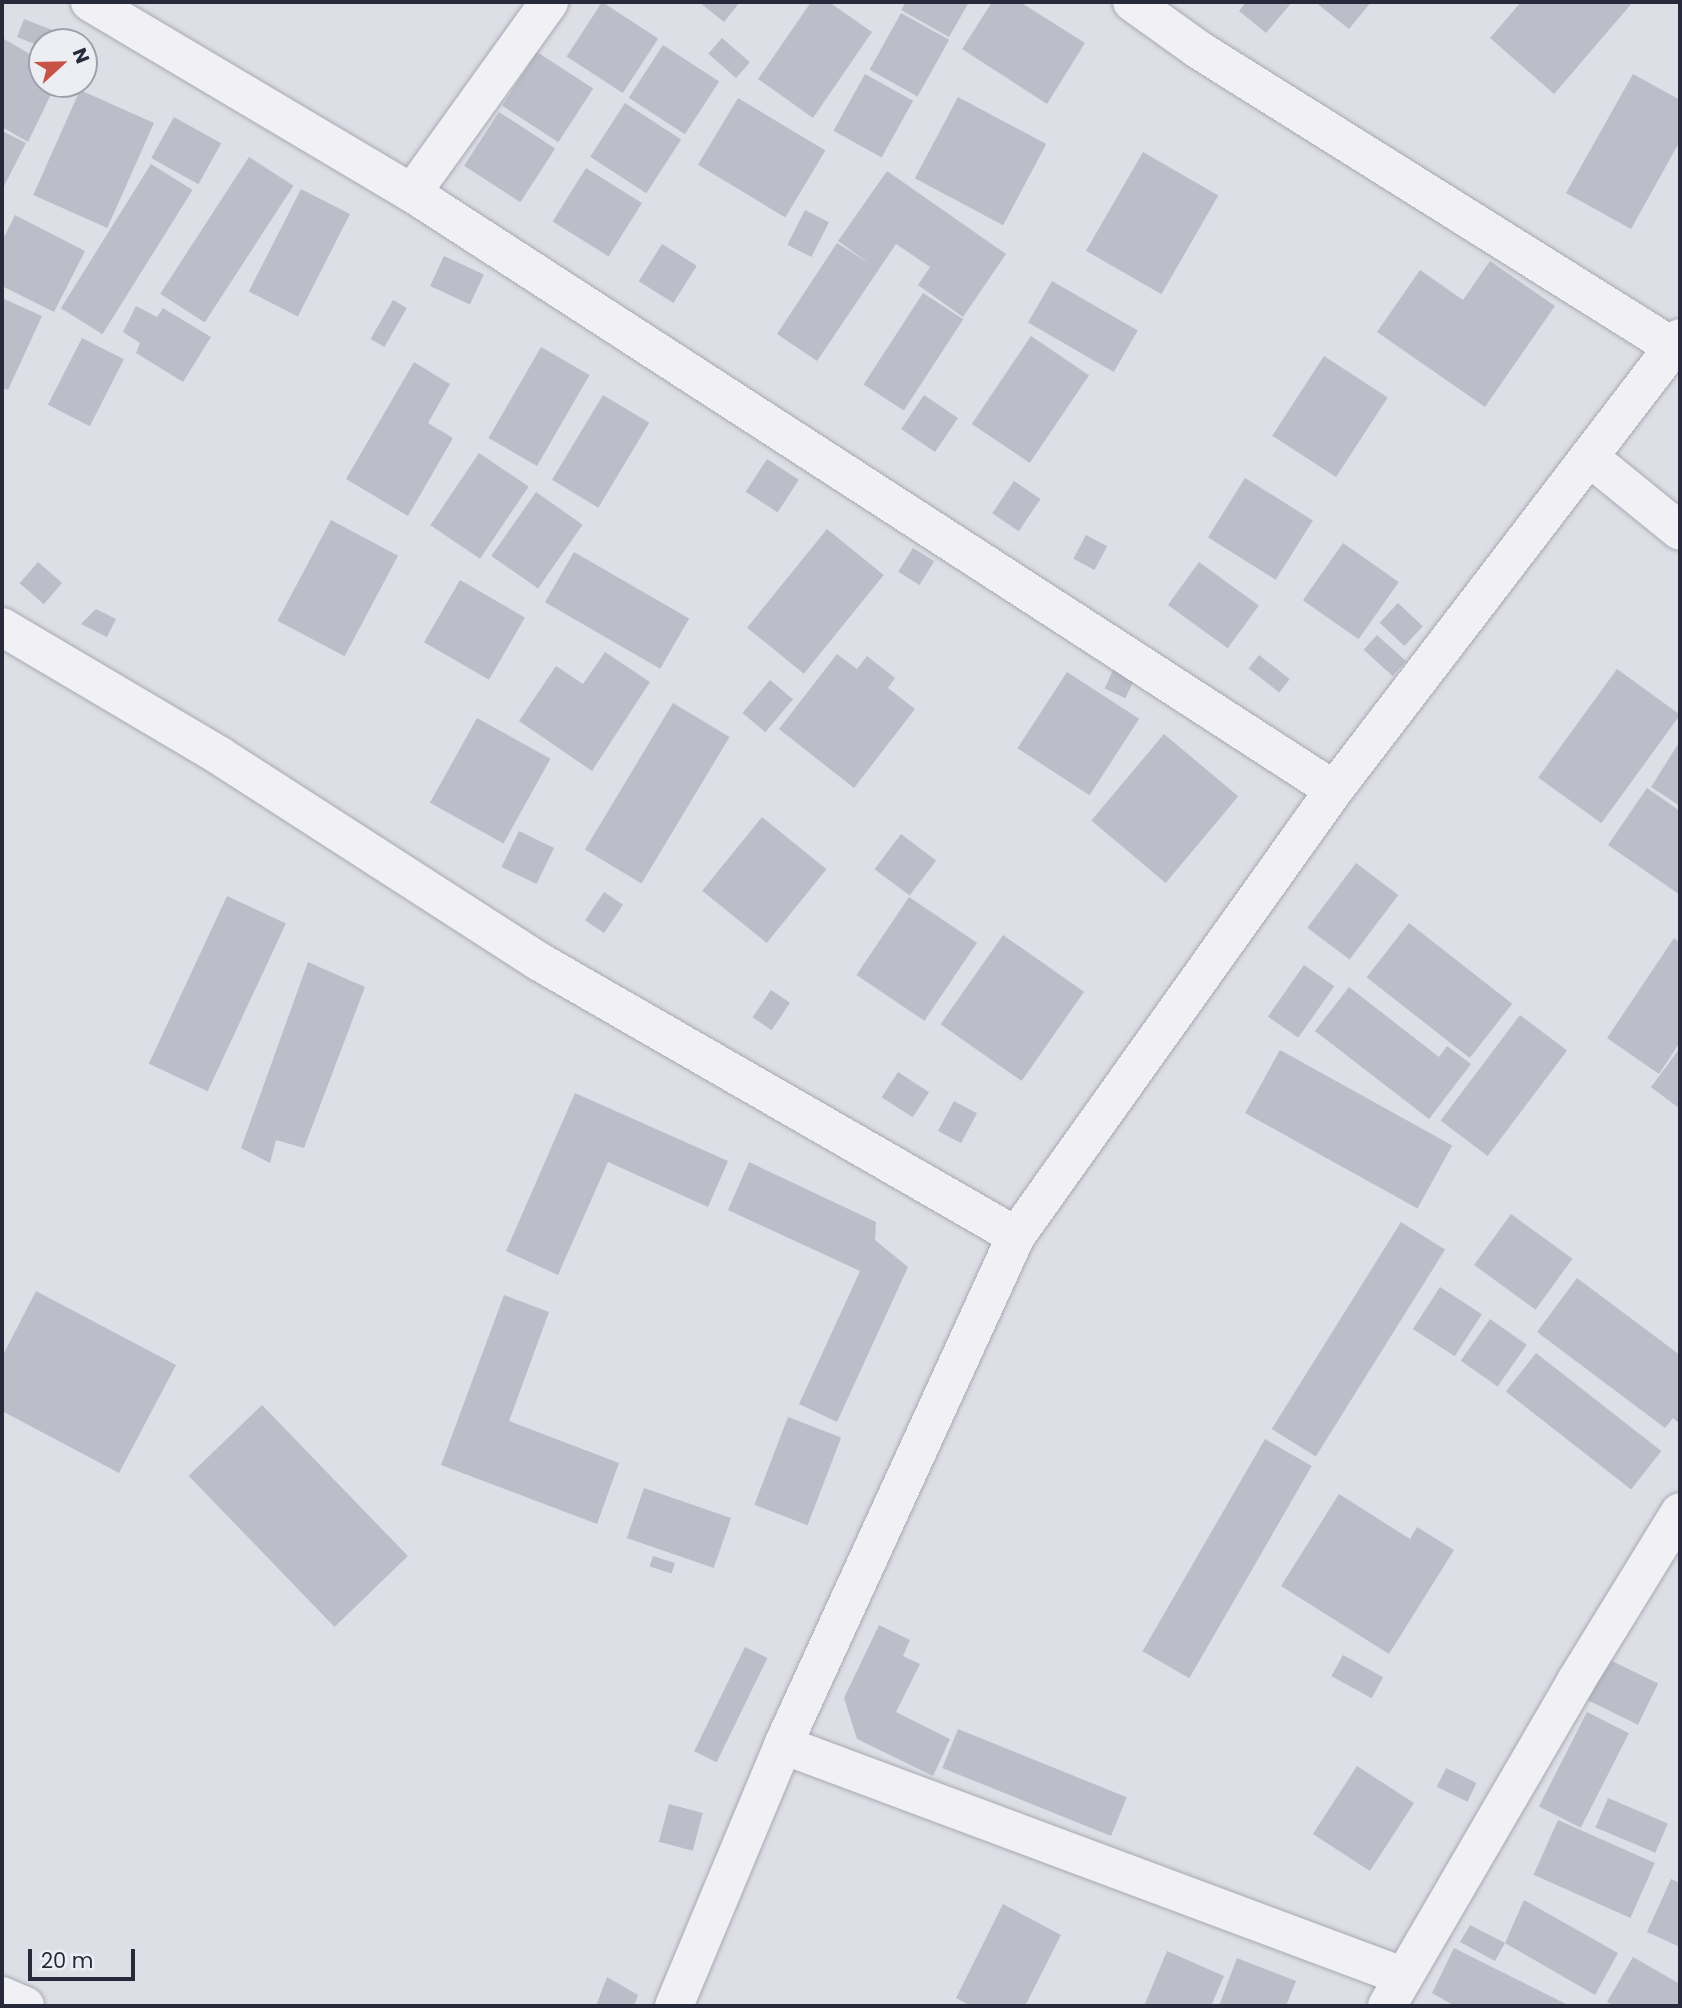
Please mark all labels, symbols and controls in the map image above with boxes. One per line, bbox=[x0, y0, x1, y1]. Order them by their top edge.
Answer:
north arrow bbox=[28, 28, 98, 98]
text: N bbox=[66, 44, 96, 67]
scale bar bbox=[32, 1934, 138, 1978]
text: 20 m bbox=[41, 1946, 94, 1975]

